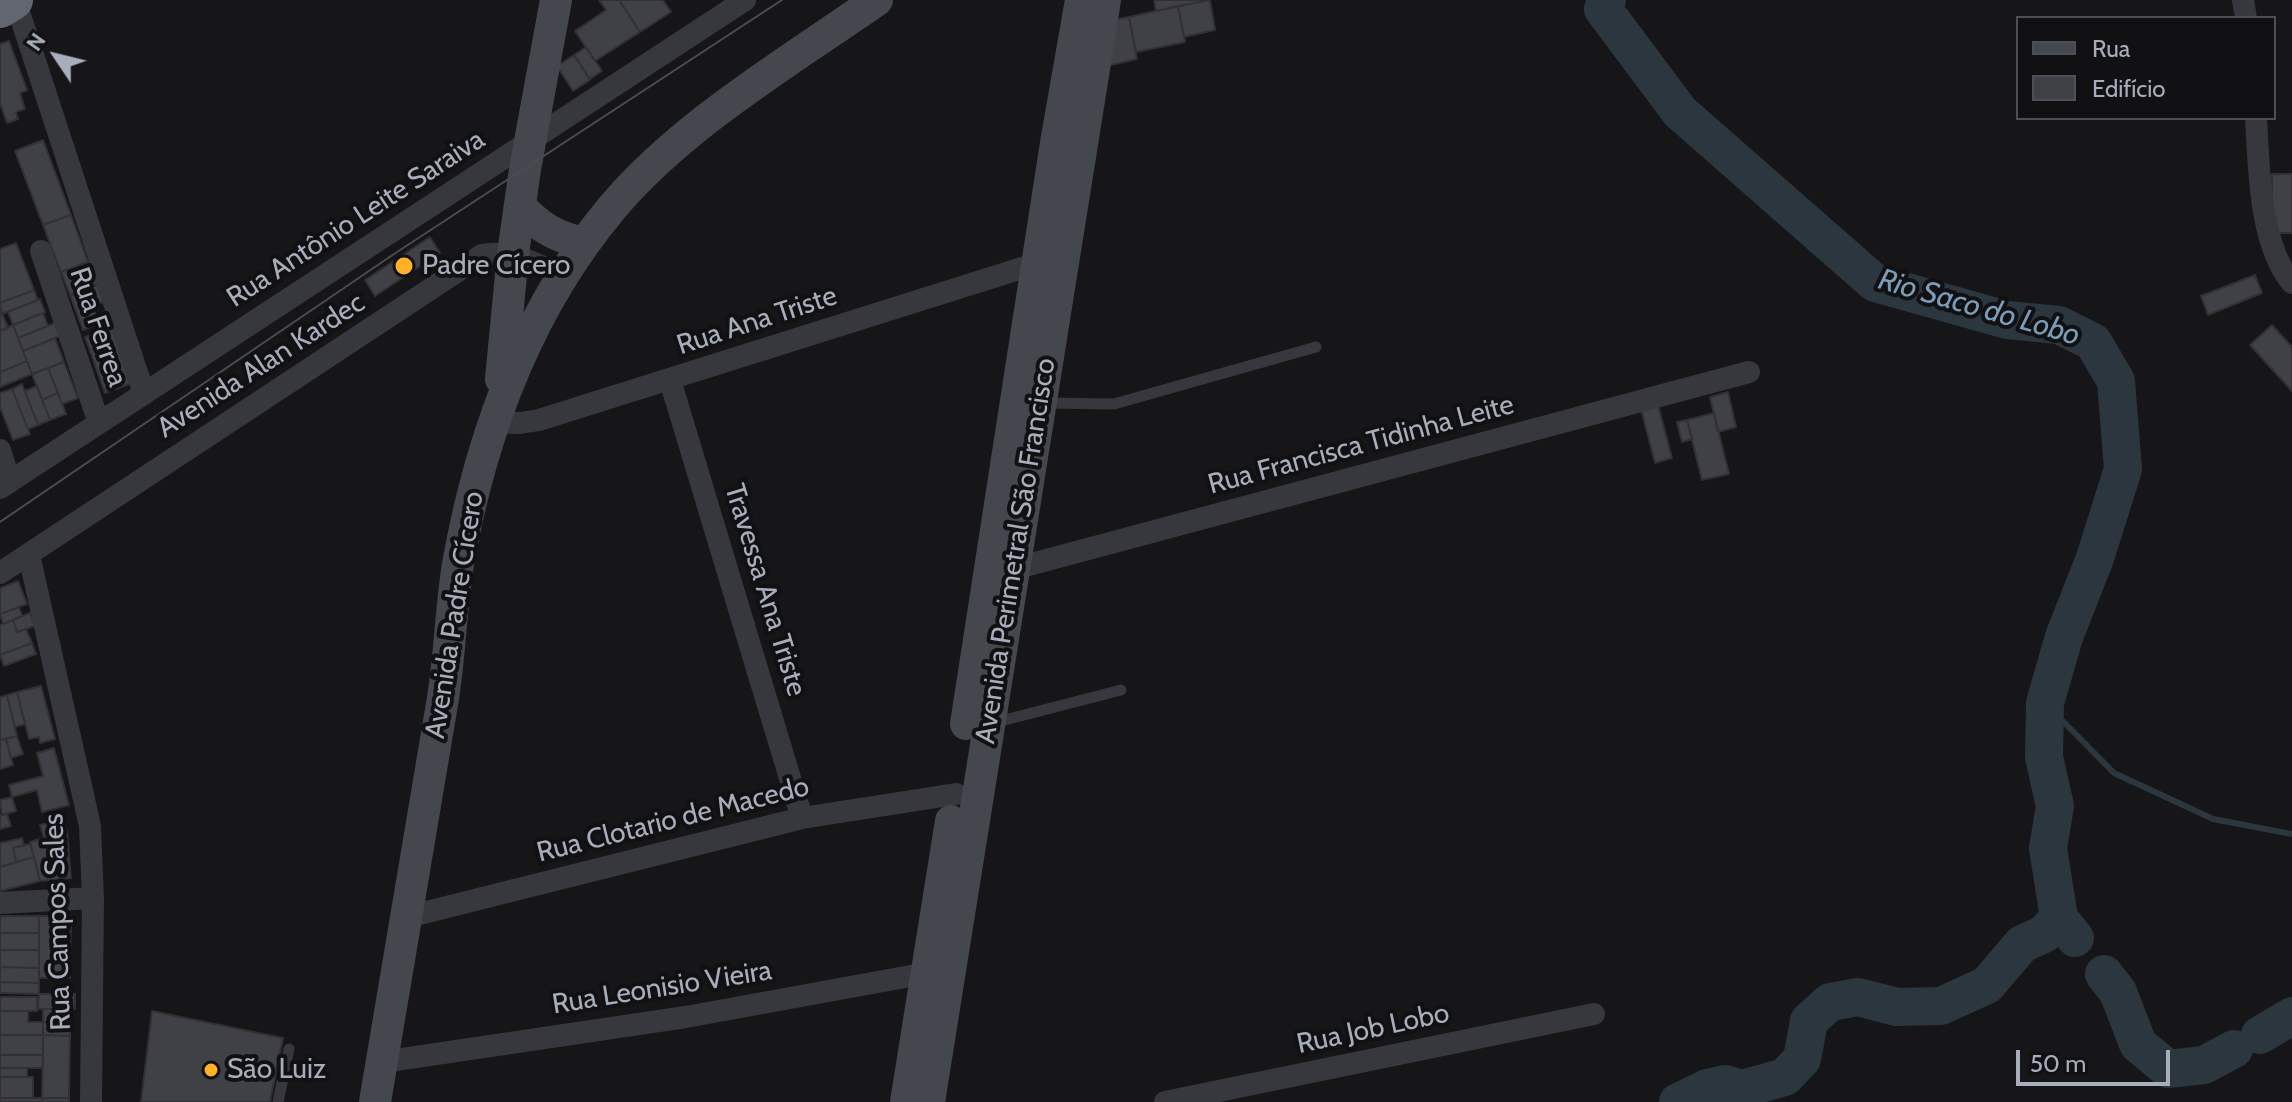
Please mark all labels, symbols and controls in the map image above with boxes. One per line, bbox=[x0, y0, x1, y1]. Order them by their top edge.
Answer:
north arrow bbox=[16, 16, 96, 96]
legend bbox=[2016, 16, 2276, 120]
text: N bbox=[20, 28, 51, 56]
text: Rua bbox=[2092, 34, 2130, 63]
text: Edifício bbox=[2092, 74, 2166, 103]
street label: Rua Antônio Leite Saraiva bbox=[221, 123, 491, 315]
place label: Padre Cícero bbox=[422, 249, 571, 283]
marker: Padre Cícero bbox=[393, 255, 415, 277]
water label: Rio Saco do Lobo bbox=[1874, 262, 2084, 354]
street label: Rua Ferrea bbox=[62, 263, 134, 391]
street label: Rua Ana Triste bbox=[673, 279, 841, 363]
street label: Avenida Alan Kardec bbox=[151, 286, 371, 446]
street label: Avenida Perimetral São Francisco bbox=[969, 356, 1063, 746]
street label: Rua Francisca Tidinha Leite bbox=[1204, 388, 1518, 502]
street label: Travessa Ana Triste bbox=[717, 480, 813, 700]
street label: Avenida Padre Cícero bbox=[419, 489, 491, 741]
street label: Rua Clotario de Macedo bbox=[533, 770, 813, 870]
street label: Rua Campos Sales bbox=[37, 813, 79, 1031]
street label: Rua Leonisio Vieira bbox=[550, 954, 774, 1022]
street label: Rua Job Lobo bbox=[1294, 996, 1452, 1062]
scale bar bbox=[2020, 1034, 2174, 1084]
text: 50 m bbox=[2030, 1049, 2086, 1078]
place label: São Luiz bbox=[227, 1053, 326, 1087]
marker: São Luiz bbox=[202, 1061, 220, 1079]

